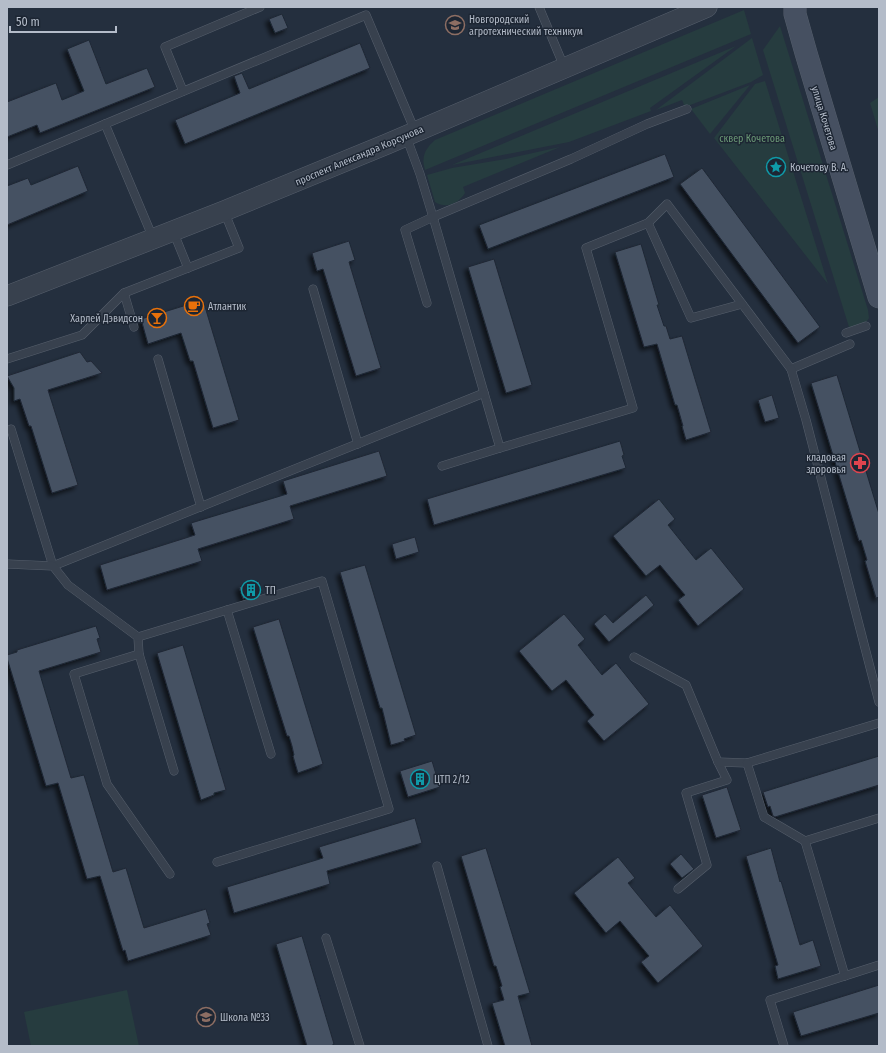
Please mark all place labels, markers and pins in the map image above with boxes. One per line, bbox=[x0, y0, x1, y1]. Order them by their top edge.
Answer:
school or university icon: Новгородский агротехнический техникум bbox=[444, 14, 466, 36]
place label: Новгородский агротехнический техникум bbox=[469, 14, 583, 38]
place icon: Кочетову В. А. bbox=[765, 156, 787, 178]
place label: Кочетову В. А. bbox=[790, 162, 848, 174]
cafe icon: Атлантик bbox=[183, 295, 205, 317]
place label: Атлантик bbox=[208, 301, 247, 313]
bar icon: Харлей Дэвидсон bbox=[146, 307, 168, 329]
place label: Харлей Дэвидсон bbox=[70, 313, 143, 325]
place label: кладовая здоровья bbox=[806, 452, 846, 476]
pharmacy icon: кладовая здоровья bbox=[849, 452, 871, 474]
building icon: ТП bbox=[240, 579, 262, 601]
place label: ТП bbox=[265, 585, 276, 597]
building icon: ЦТП 2/12 bbox=[409, 768, 431, 790]
place label: ЦТП 2/12 bbox=[434, 774, 470, 786]
school or university icon: Школа №33 bbox=[195, 1006, 217, 1028]
place label: Школа №33 bbox=[220, 1012, 270, 1024]

